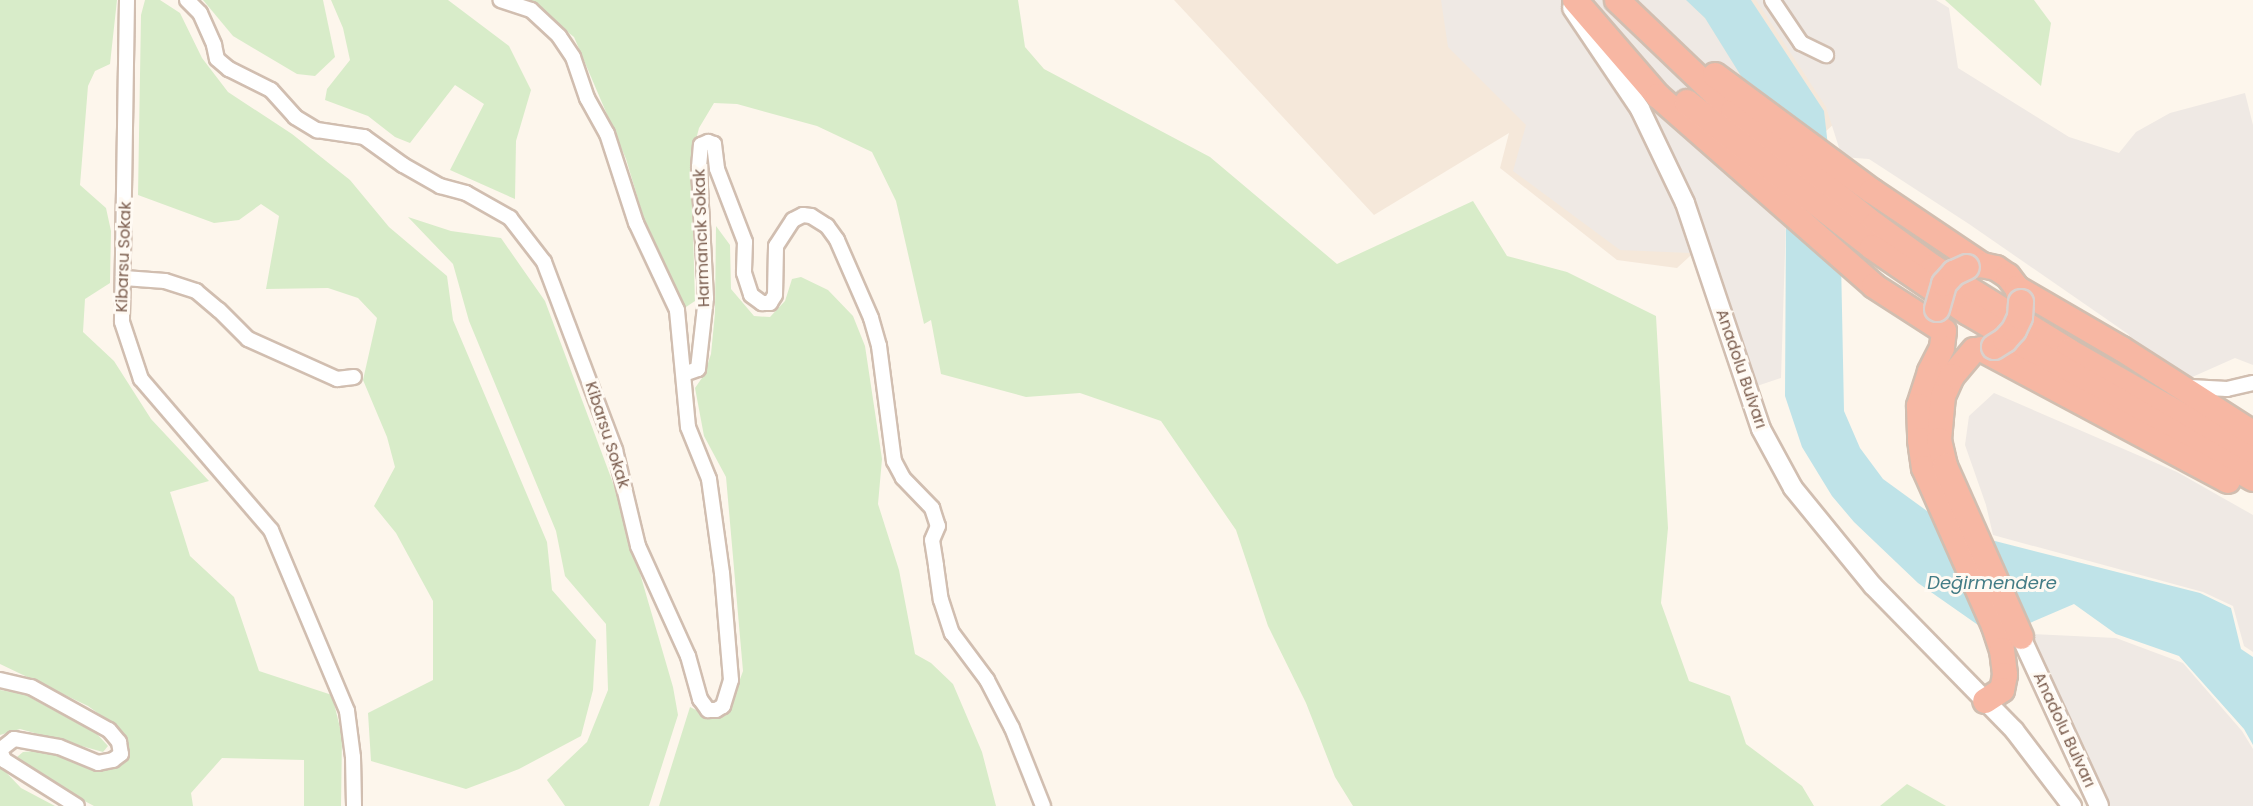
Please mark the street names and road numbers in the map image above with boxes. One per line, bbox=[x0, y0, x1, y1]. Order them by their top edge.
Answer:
street label: Harmancık Sokak bbox=[690, 168, 714, 308]
street label: Kibarsu Sokak bbox=[112, 201, 136, 313]
street label: Anadolu Bulvarı bbox=[1712, 307, 1770, 431]
street label: Kibarsu Sokak bbox=[581, 379, 633, 491]
street label: Anadolu Bulvarı bbox=[2029, 669, 2099, 791]

